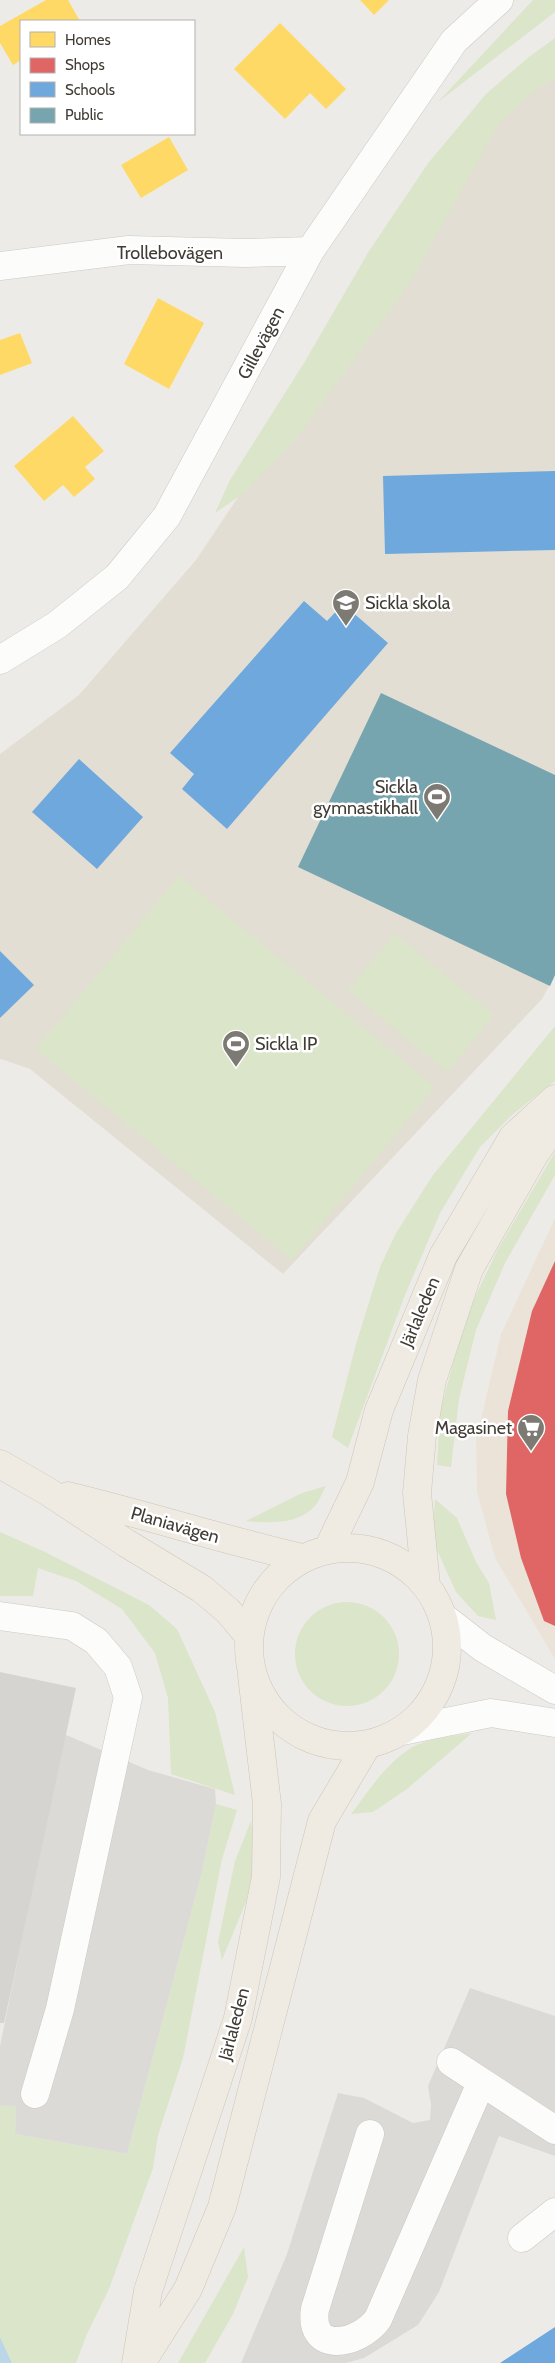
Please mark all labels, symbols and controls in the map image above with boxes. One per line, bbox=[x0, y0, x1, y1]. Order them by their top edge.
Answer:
legend bbox=[20, 20, 195, 135]
text: Homes bbox=[65, 31, 111, 49]
text: Shops bbox=[65, 56, 105, 74]
text: Schools bbox=[65, 81, 115, 99]
text: Public bbox=[65, 106, 103, 124]
street label: Trollebovägen bbox=[117, 242, 223, 264]
street label: Gillevägen bbox=[233, 303, 289, 383]
school or university icon: Sickla skola bbox=[331, 588, 361, 627]
place label: Sickla skola bbox=[365, 592, 451, 614]
place label: Sickla gymnastikhall bbox=[313, 776, 419, 819]
sports icon: Sickla gymnastikhall bbox=[422, 782, 452, 821]
sports icon: Sickla IP bbox=[221, 1029, 251, 1068]
place label: Sickla IP bbox=[255, 1033, 317, 1055]
street label: Järlaleden bbox=[395, 1274, 445, 1351]
supermarket icon: Magasinet bbox=[516, 1413, 546, 1452]
place label: Magasinet bbox=[435, 1417, 512, 1439]
street label: Planiavägen bbox=[128, 1502, 222, 1548]
street label: Järlaleden bbox=[214, 1985, 254, 2064]

